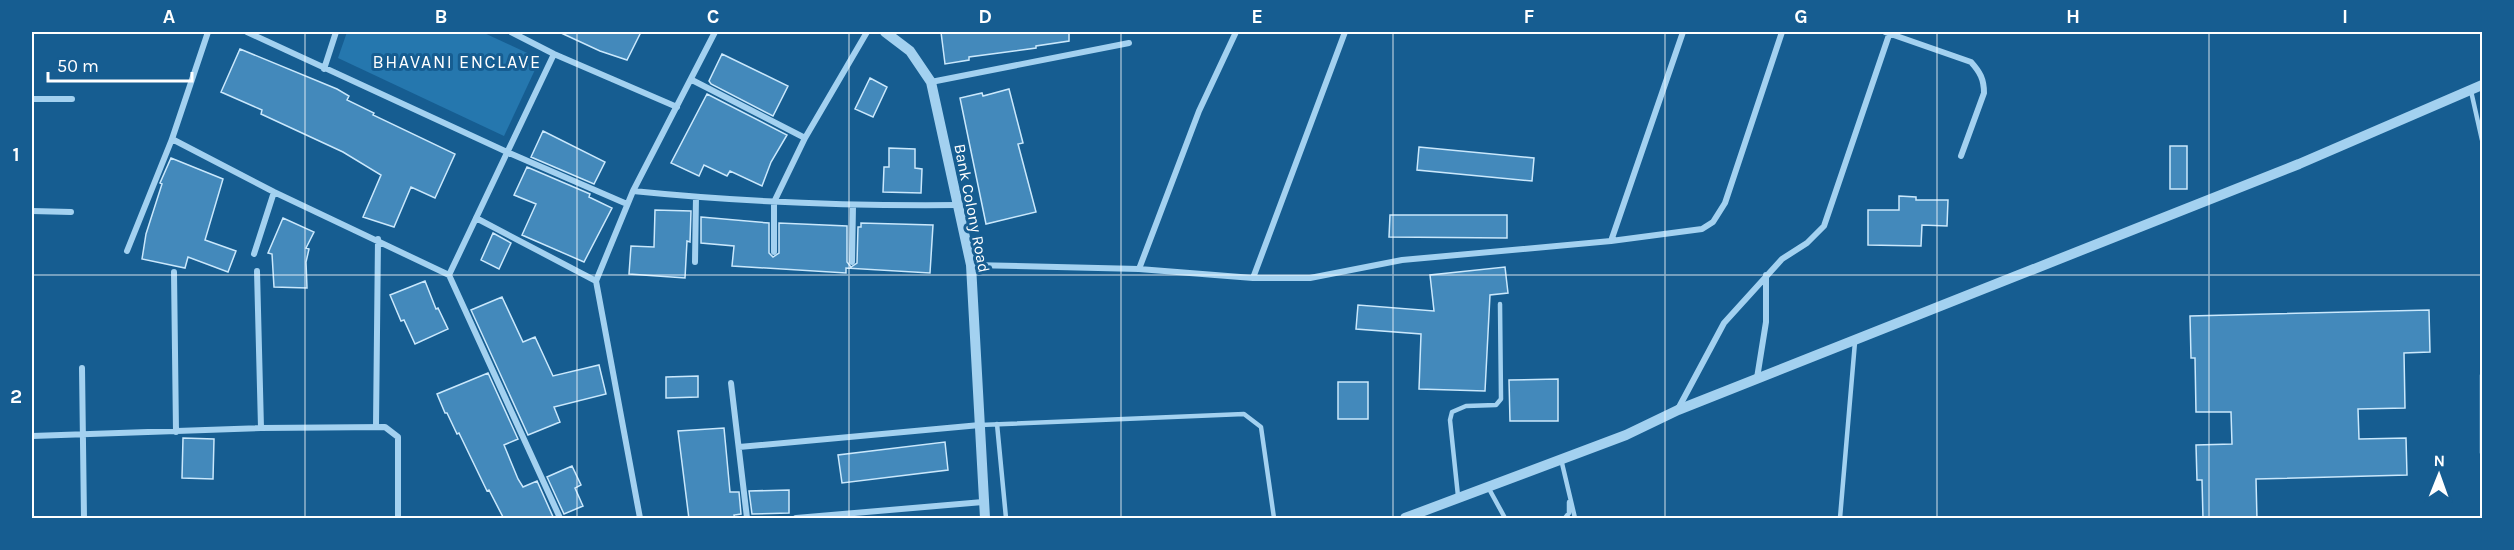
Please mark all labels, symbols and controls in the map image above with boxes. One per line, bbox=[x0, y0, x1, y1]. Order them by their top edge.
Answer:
text: A bbox=[163, 5, 176, 28]
text: B bbox=[435, 5, 447, 28]
text: C bbox=[707, 5, 719, 28]
text: D bbox=[978, 5, 992, 28]
text: E bbox=[1251, 5, 1263, 28]
text: F bbox=[1524, 5, 1535, 28]
text: G bbox=[1794, 5, 1808, 28]
text: H bbox=[2066, 5, 2080, 28]
text: I bbox=[2342, 5, 2348, 28]
scale bar bbox=[48, 45, 192, 83]
district label: BHAVANI ENCLAVE bbox=[372, 51, 542, 73]
text: 50 m bbox=[57, 55, 99, 77]
street label: Bank Colony Road bbox=[950, 142, 994, 274]
text: 1 bbox=[12, 143, 20, 166]
text: 2 bbox=[10, 385, 22, 408]
north arrow bbox=[2409, 445, 2469, 505]
text: N bbox=[2433, 451, 2445, 470]

